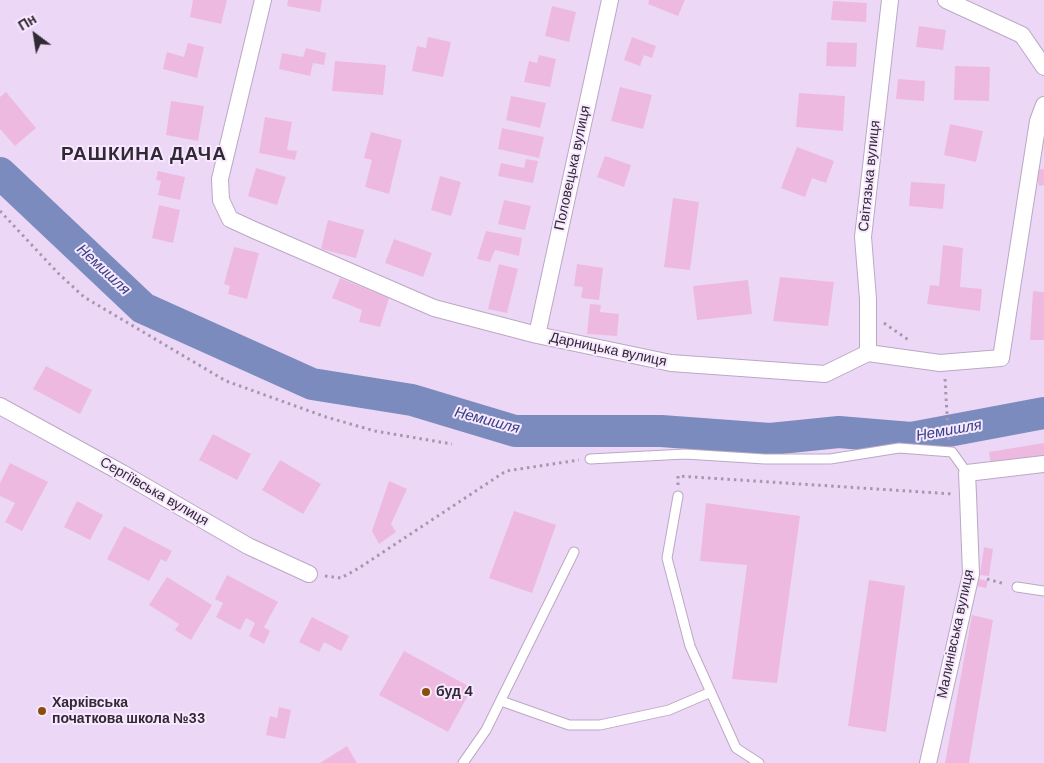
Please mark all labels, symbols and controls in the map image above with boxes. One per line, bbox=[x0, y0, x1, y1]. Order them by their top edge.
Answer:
north arrow bbox=[10, 10, 60, 60]
text: Пн bbox=[15, 10, 40, 35]
street label: Половецька вулиця bbox=[552, 104, 594, 232]
street label: Світязька вулиця bbox=[856, 120, 884, 232]
district label: РАШКИНА ДАЧА bbox=[60, 144, 228, 166]
water label: Немишля bbox=[73, 241, 133, 299]
street label: Дарницька вулиця bbox=[548, 329, 668, 371]
water label: Немишля bbox=[453, 404, 521, 438]
water label: Немишля bbox=[915, 416, 983, 446]
street label: Сергіївська вулиця bbox=[97, 454, 211, 530]
street label: Малинівська вулиця bbox=[934, 568, 978, 700]
place label: буд 4 bbox=[436, 684, 473, 700]
marker: буд 4 bbox=[420, 686, 432, 698]
place label: Харківська початкова школа №33 bbox=[52, 695, 205, 728]
marker: Харківська початкова школа №33 bbox=[36, 705, 48, 717]

